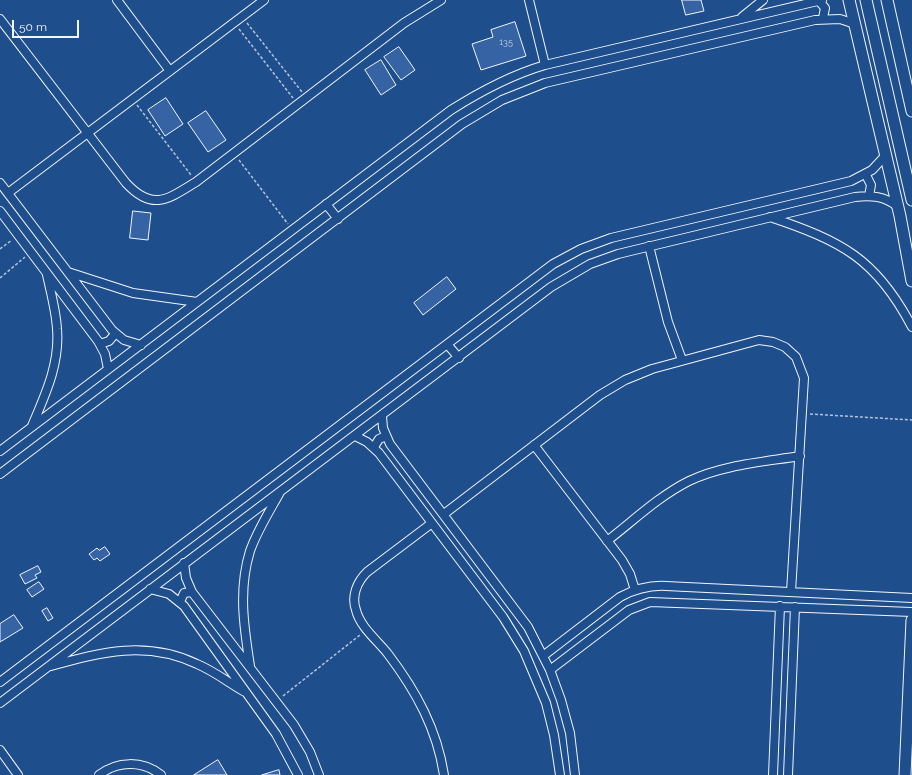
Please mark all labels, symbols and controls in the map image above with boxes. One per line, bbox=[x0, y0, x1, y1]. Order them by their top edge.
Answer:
scale bar bbox=[14, 12, 81, 38]
text: 50 m bbox=[19, 20, 47, 34]
house number: 135 bbox=[499, 37, 513, 47]

